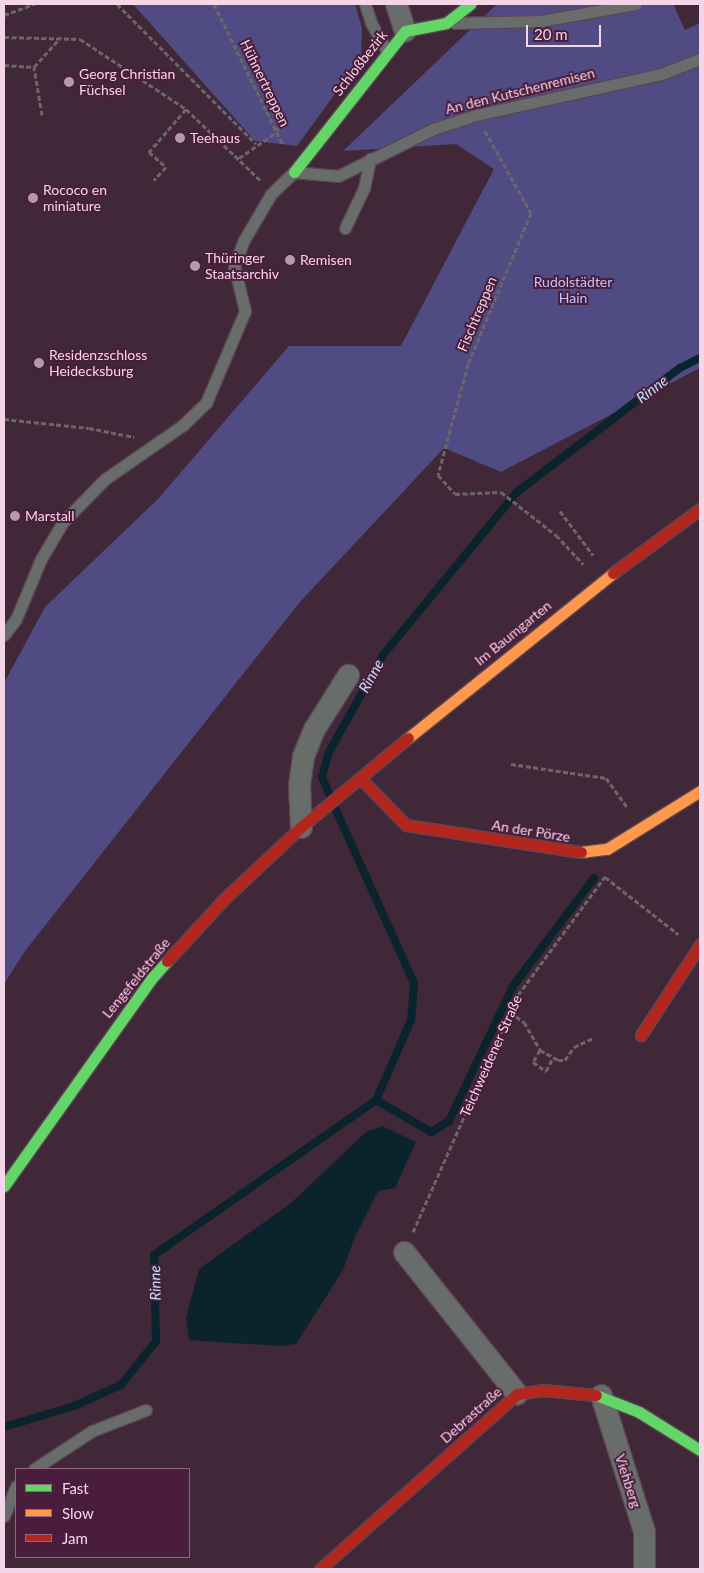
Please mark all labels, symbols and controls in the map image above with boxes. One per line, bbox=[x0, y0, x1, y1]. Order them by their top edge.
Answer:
scale bar bbox=[529, 15, 604, 47]
text: 20 m bbox=[534, 25, 568, 43]
street label: Schloßbezirk bbox=[329, 27, 391, 99]
street label: Hühnertreppen bbox=[237, 37, 293, 129]
street label: An den Kutschenremisen bbox=[444, 64, 596, 118]
place label: Georg Christian Füchsel bbox=[79, 66, 175, 98]
marker: Georg Christian Füchsel bbox=[63, 76, 75, 88]
place label: Teehaus bbox=[190, 130, 240, 146]
marker: Teehaus bbox=[174, 132, 186, 144]
place label: Rococo en miniature bbox=[43, 182, 107, 214]
marker: Rococo en miniature bbox=[27, 192, 39, 204]
place label: Thüringer Staatsarchiv bbox=[205, 250, 279, 282]
place label: Remisen bbox=[300, 252, 352, 268]
marker: Remisen bbox=[284, 254, 296, 266]
marker: Thüringer Staatsarchiv bbox=[189, 260, 201, 272]
street label: Fischtreppen bbox=[454, 274, 500, 354]
park label: Rudolstädter Hain bbox=[534, 274, 612, 306]
place label: Residenzschloss Heidecksburg bbox=[49, 347, 147, 380]
marker: Residenzschloss Heidecksburg bbox=[33, 357, 45, 369]
water label: Rinne bbox=[633, 371, 671, 407]
place label: Marstall bbox=[25, 508, 74, 524]
marker: Marstall bbox=[9, 510, 21, 522]
street label: Im Baumgarten bbox=[471, 597, 555, 669]
water label: Rinne bbox=[355, 656, 387, 696]
street label: An der Pörze bbox=[490, 816, 572, 846]
street label: Lengefeldstraße bbox=[99, 935, 173, 1021]
street label: Teichweidener Straße bbox=[456, 992, 526, 1120]
water label: Rinne bbox=[146, 1265, 164, 1301]
street label: Debrastraße bbox=[437, 1383, 505, 1447]
street label: Viehberg bbox=[611, 1452, 645, 1510]
legend bbox=[15, 1468, 190, 1558]
text: Fast bbox=[62, 1479, 89, 1497]
text: Slow bbox=[62, 1504, 94, 1522]
text: Jam bbox=[62, 1529, 88, 1547]

